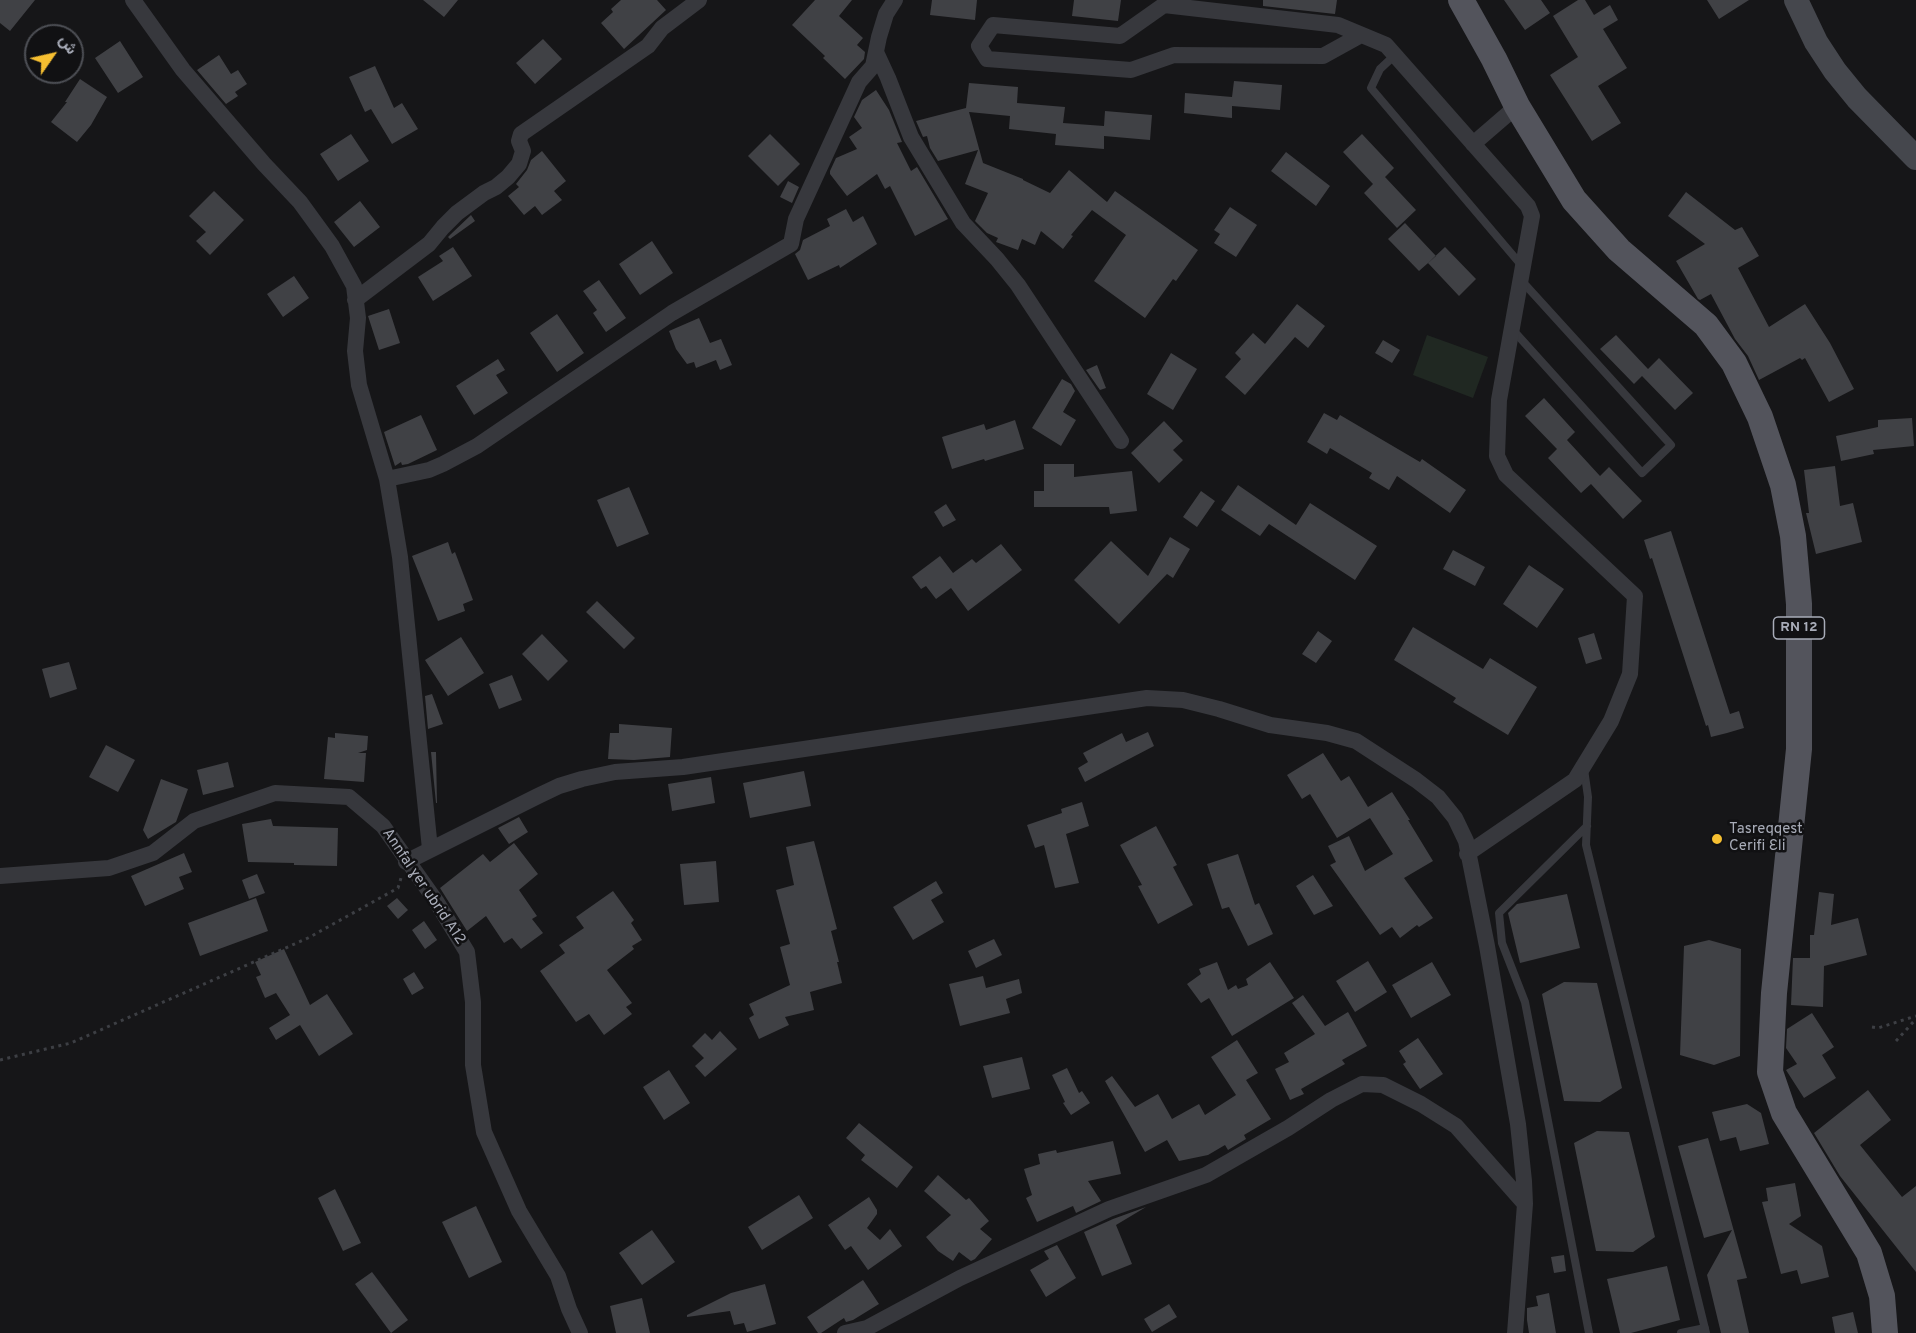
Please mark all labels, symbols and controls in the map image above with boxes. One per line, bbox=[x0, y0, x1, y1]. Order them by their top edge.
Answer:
north arrow bbox=[24, 24, 84, 84]
text: ش bbox=[54, 31, 81, 59]
road number: RN 12 bbox=[1774, 617, 1824, 639]
place label: Tasreqqest Cerifi Ɛli bbox=[1729, 821, 1803, 856]
street label: Annfal ɣer ubrid A12 bbox=[378, 826, 468, 948]
marker: Tasreqqest Cerifi Ɛli bbox=[1710, 832, 1724, 846]

